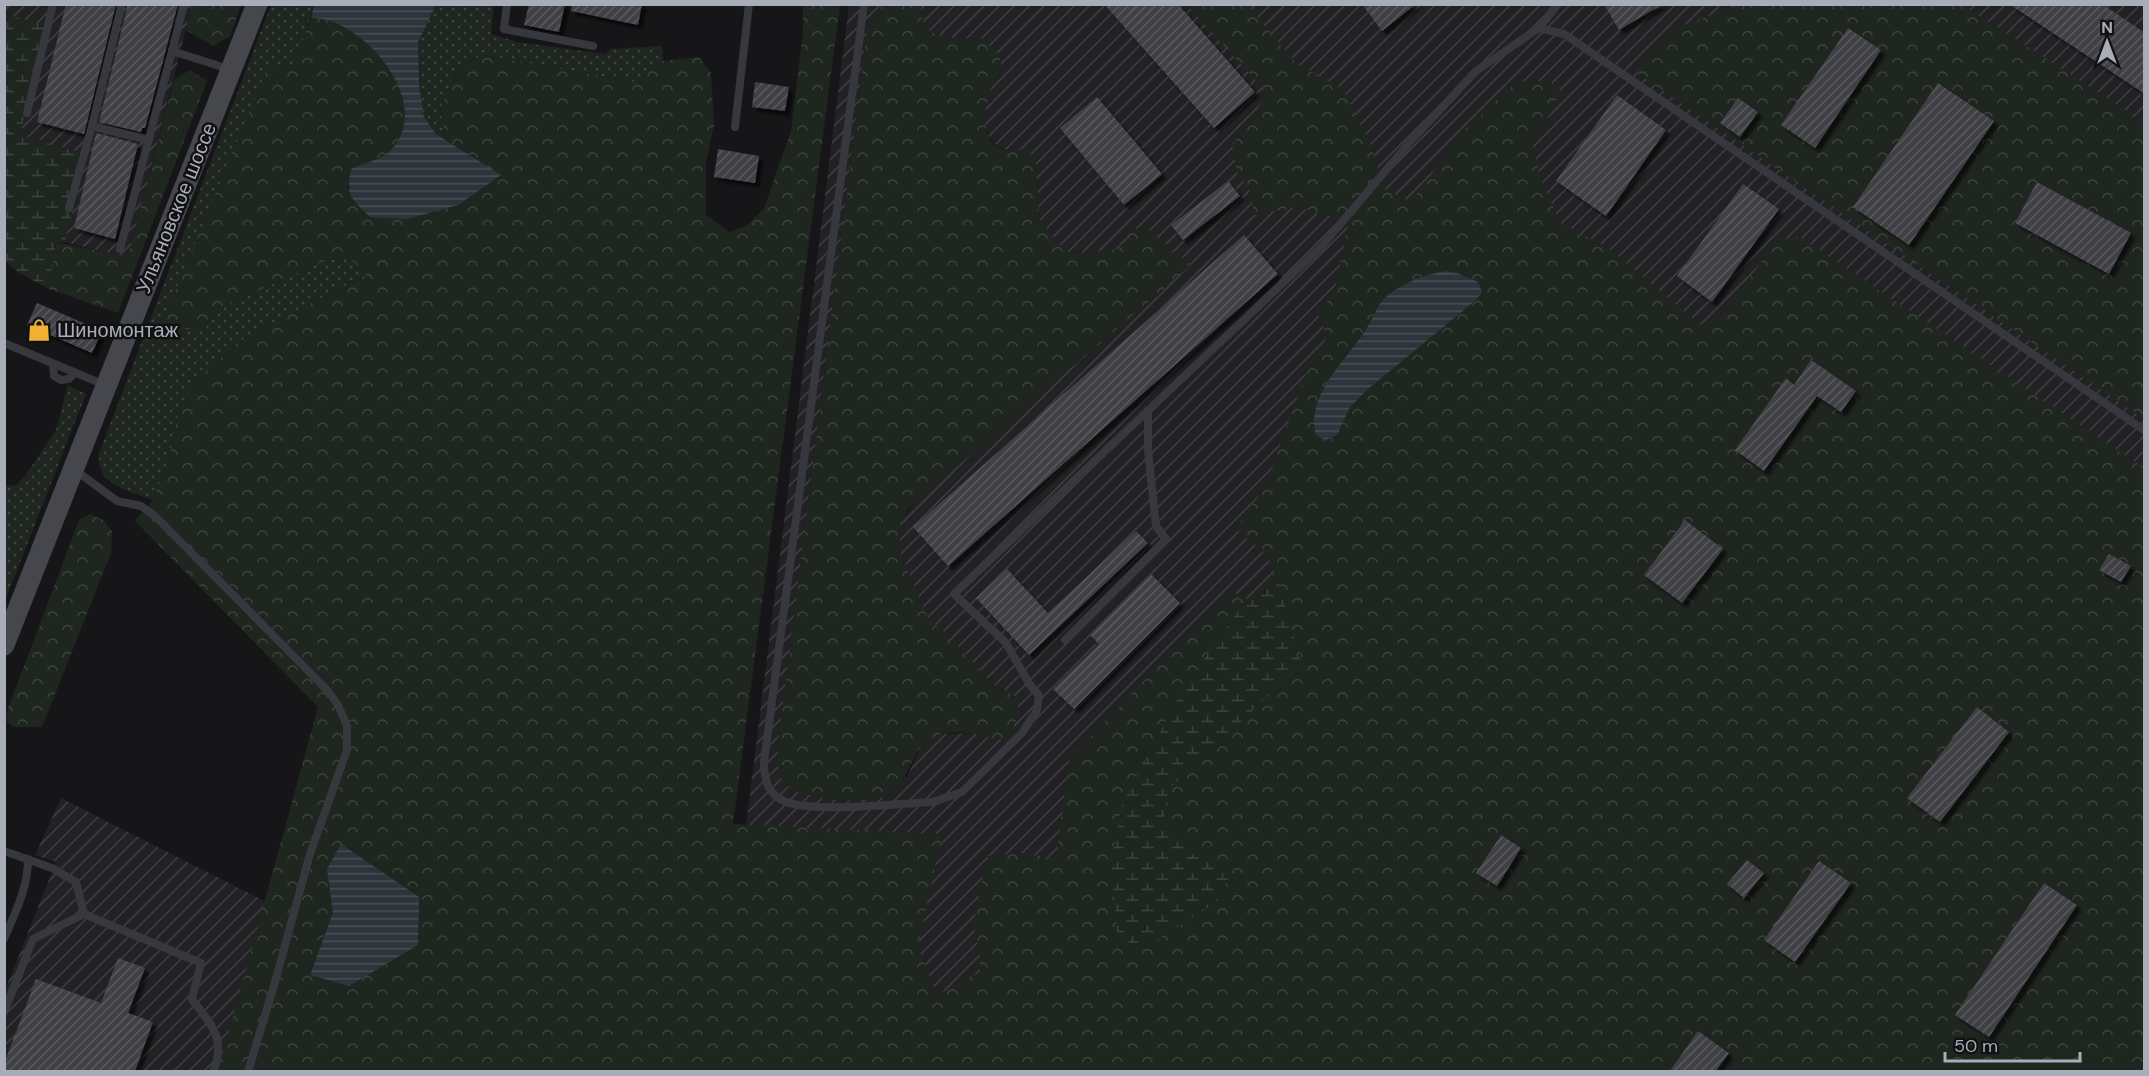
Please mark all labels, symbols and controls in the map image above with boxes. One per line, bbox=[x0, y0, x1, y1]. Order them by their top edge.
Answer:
north arrow bbox=[2077, 12, 2137, 72]
text: N bbox=[2101, 17, 2113, 38]
street label: Ульяновское шоссе bbox=[130, 119, 222, 297]
shop icon: Шиномонтаж bbox=[26, 317, 52, 343]
place label: Шиномонтаж bbox=[57, 317, 179, 343]
scale bar bbox=[1945, 1025, 2080, 1063]
text: 50 m bbox=[1954, 1034, 1998, 1058]

